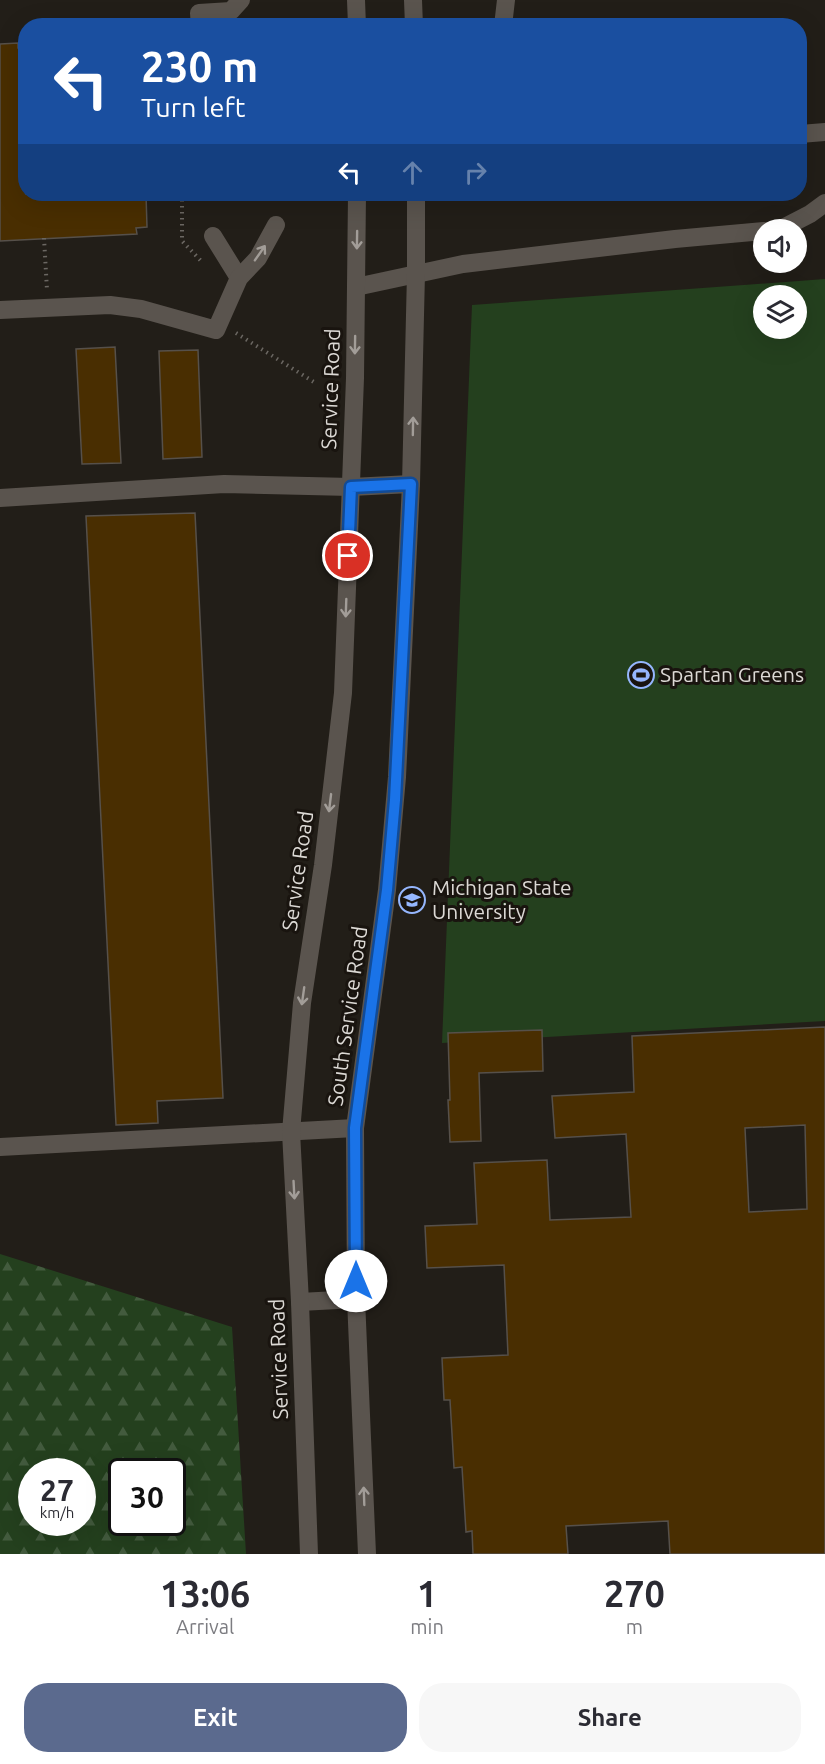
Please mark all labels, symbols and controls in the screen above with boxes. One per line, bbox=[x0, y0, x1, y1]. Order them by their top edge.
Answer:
icon: left bbox=[42, 42, 120, 120]
text: 230 m bbox=[141, 43, 258, 90]
text: Turn left bbox=[141, 92, 245, 122]
icon: left bbox=[333, 156, 366, 189]
icon: ahead bbox=[396, 156, 429, 189]
icon: right bbox=[459, 156, 492, 189]
map controls bbox=[753, 219, 807, 339]
button: sound bbox=[753, 219, 807, 273]
one-way arrow bbox=[351, 230, 363, 250]
one-way arrow bbox=[254, 246, 266, 262]
button: layers bbox=[753, 285, 807, 339]
street label: Service Road bbox=[316, 328, 344, 450]
one-way arrow bbox=[349, 335, 361, 355]
one-way arrow bbox=[407, 416, 419, 436]
pin bbox=[322, 530, 373, 581]
icon: arrive bbox=[331, 539, 364, 572]
one-way arrow bbox=[341, 598, 352, 618]
sports icon: Spartan Greens bbox=[626, 660, 656, 690]
place label: Spartan Greens bbox=[660, 662, 804, 686]
one-way arrow bbox=[324, 792, 335, 812]
street label: Service Road bbox=[277, 809, 317, 932]
place label: Michigan State University bbox=[432, 875, 572, 923]
school or university icon: Michigan State University bbox=[397, 885, 427, 915]
street label: South Service Road bbox=[323, 924, 372, 1107]
one-way arrow bbox=[297, 985, 308, 1005]
one-way arrow bbox=[289, 1180, 300, 1200]
position arrow bbox=[324, 1249, 388, 1313]
street label: Service Road bbox=[264, 1298, 292, 1420]
speed limit sign: 30 bbox=[108, 1458, 186, 1536]
text: 27 bbox=[40, 1473, 74, 1507]
one-way arrow bbox=[359, 1486, 370, 1506]
text: km/h bbox=[40, 1504, 74, 1521]
text: 13:06 bbox=[160, 1573, 250, 1614]
text: 1 bbox=[417, 1573, 437, 1614]
text: 270 bbox=[604, 1573, 665, 1614]
text: Arrival bbox=[176, 1615, 234, 1638]
text: min bbox=[410, 1615, 444, 1638]
text: m bbox=[626, 1615, 643, 1638]
button: Exit bbox=[24, 1683, 407, 1752]
button: Share bbox=[419, 1683, 801, 1752]

